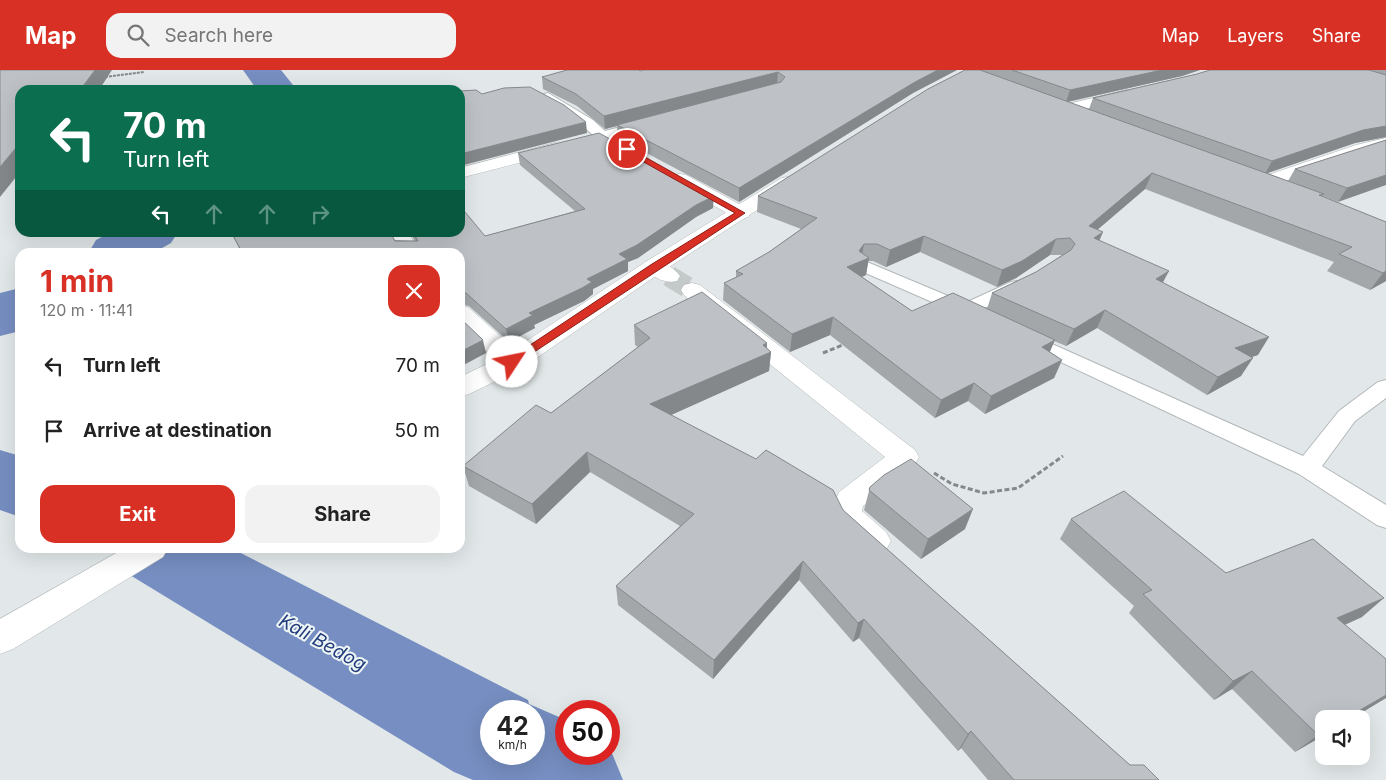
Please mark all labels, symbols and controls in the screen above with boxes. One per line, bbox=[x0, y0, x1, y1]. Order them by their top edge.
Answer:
search box bbox=[106, 13, 456, 58]
text: Map bbox=[25, 21, 76, 50]
icon: search bbox=[124, 21, 152, 49]
text: Search here bbox=[164, 24, 273, 47]
text: Map bbox=[1162, 25, 1199, 46]
text: Layers bbox=[1227, 25, 1284, 46]
text: Share bbox=[1312, 25, 1361, 46]
text: 70 m bbox=[123, 104, 207, 146]
icon: left bbox=[40, 105, 105, 170]
pin bbox=[606, 128, 648, 170]
icon: arrive bbox=[613, 135, 641, 163]
text: Turn left bbox=[123, 146, 209, 172]
icon: left bbox=[147, 200, 175, 228]
icon: ahead bbox=[200, 200, 228, 228]
icon: ahead bbox=[253, 200, 281, 228]
icon: right bbox=[306, 200, 334, 228]
text: 1 min bbox=[40, 263, 114, 299]
button: close bbox=[388, 265, 440, 317]
text: 120 m · 11:41 bbox=[40, 300, 133, 320]
position arrow bbox=[485, 335, 537, 387]
icon: left bbox=[40, 352, 68, 380]
text: Turn left bbox=[83, 354, 161, 377]
text: 70 m bbox=[396, 354, 440, 377]
icon: arrive bbox=[40, 417, 68, 445]
text: Arrive at destination bbox=[83, 419, 272, 442]
text: 50 m bbox=[394, 419, 440, 442]
button: Exit bbox=[40, 485, 235, 543]
button: Share bbox=[245, 485, 440, 543]
water label: Kali Bedog bbox=[275, 609, 371, 676]
speed limit sign: 50 bbox=[555, 700, 620, 765]
map controls bbox=[1315, 710, 1370, 765]
button: sound bbox=[1315, 710, 1370, 765]
text: 42 bbox=[496, 711, 529, 741]
text: km/h bbox=[498, 737, 527, 752]

